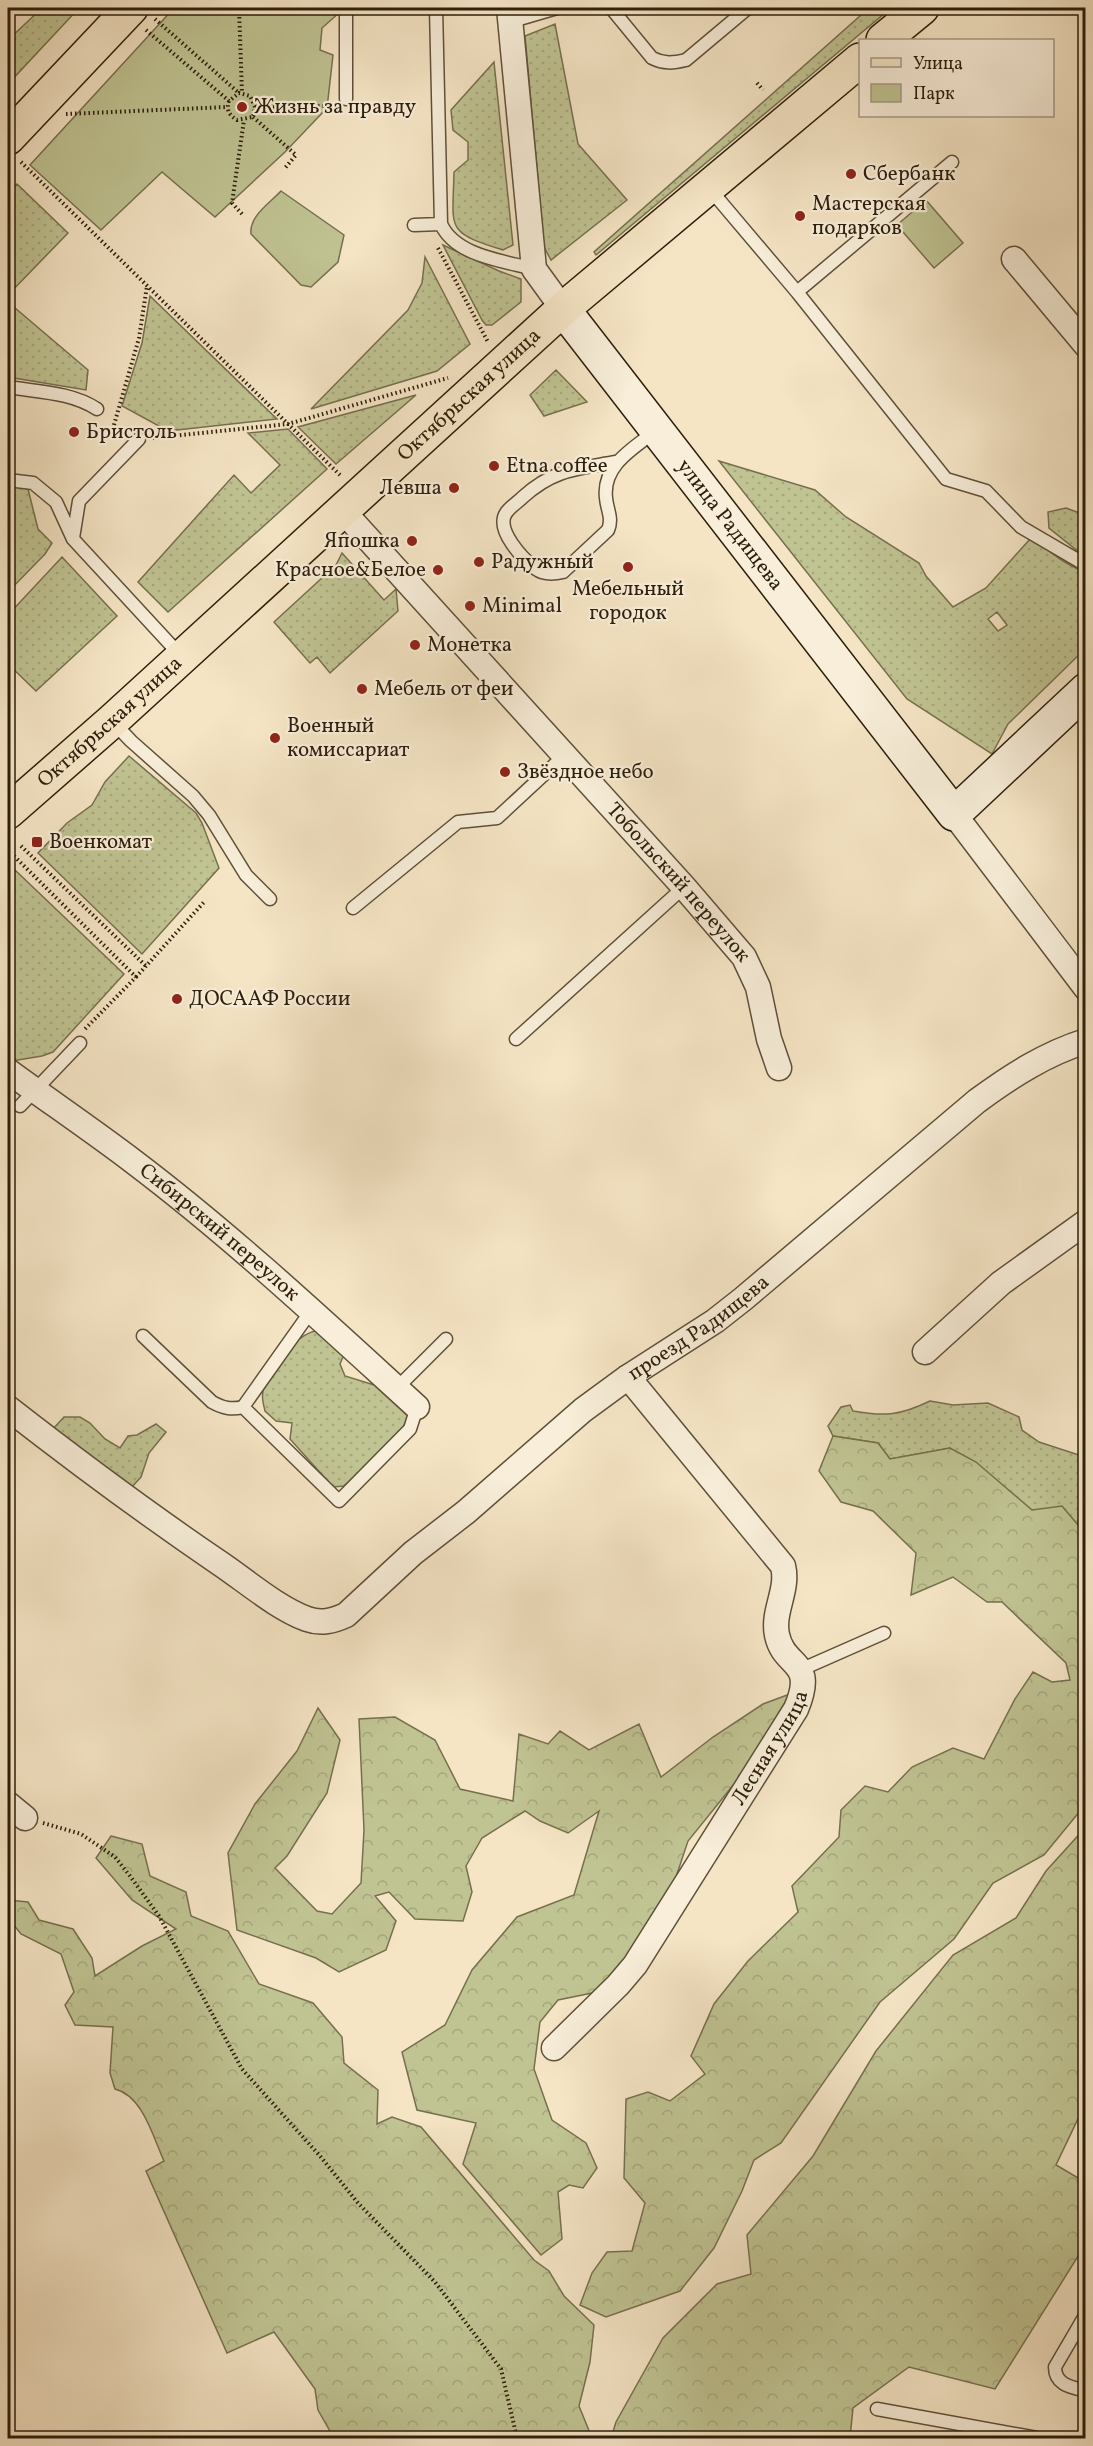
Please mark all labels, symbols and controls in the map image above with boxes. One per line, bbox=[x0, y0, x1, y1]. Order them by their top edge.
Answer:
legend bbox=[859, 39, 1054, 117]
text: Улица bbox=[913, 52, 963, 77]
text: Парк bbox=[913, 82, 955, 107]
place label: Жизнь за правду bbox=[254, 93, 417, 122]
marker: Жизнь за правду bbox=[235, 100, 249, 114]
place label: Сбербанк bbox=[863, 160, 955, 189]
marker: Сбербанк bbox=[844, 167, 858, 181]
place label: Мастерская подарков bbox=[812, 190, 926, 243]
marker: Мастерская подарков bbox=[793, 209, 807, 223]
street label: Октябрьская улица bbox=[391, 321, 547, 468]
place label: Бристоль bbox=[86, 418, 177, 447]
marker: Бристоль bbox=[67, 425, 81, 439]
place label: Etna coffee bbox=[506, 452, 608, 481]
street label: улица Радищева bbox=[670, 453, 790, 597]
marker: Etna coffee bbox=[487, 459, 501, 473]
place label: Левша bbox=[379, 474, 442, 503]
marker: Левша bbox=[447, 481, 461, 495]
place label: Япошка bbox=[324, 527, 400, 556]
marker: Япошка bbox=[405, 534, 419, 548]
place label: Радужный bbox=[491, 548, 594, 577]
marker: Радужный bbox=[472, 555, 486, 569]
place label: Красное&Белое bbox=[275, 556, 426, 585]
marker: Мебельный городок bbox=[621, 560, 635, 574]
marker: Красное&Белое bbox=[431, 563, 445, 577]
place label: Мебельный городок bbox=[572, 575, 684, 628]
place label: Minimal bbox=[482, 592, 562, 621]
marker: Minimal bbox=[463, 599, 477, 613]
place label: Монетка bbox=[427, 631, 512, 660]
marker: Монетка bbox=[408, 638, 422, 652]
street label: Октябрьская улица bbox=[31, 649, 189, 794]
place label: Мебель от феи bbox=[374, 675, 514, 704]
marker: Мебель от феи bbox=[355, 682, 369, 696]
place label: Военный комиссариат bbox=[287, 712, 410, 765]
marker: Военный комиссариат bbox=[268, 731, 282, 745]
place label: Звёздное небо bbox=[517, 758, 654, 787]
marker: Звёздное небо bbox=[498, 765, 512, 779]
street label: Тобольский переулок bbox=[600, 796, 757, 969]
place label: Военкомат bbox=[49, 828, 153, 857]
marker: Военкомат bbox=[30, 835, 44, 849]
place label: ДОСААФ России bbox=[189, 985, 351, 1014]
marker: ДОСААФ России bbox=[170, 992, 184, 1006]
street label: Сибирский переулок bbox=[133, 1156, 306, 1308]
street label: проезд Радищева bbox=[622, 1268, 776, 1388]
street label: Лесная улица bbox=[724, 1687, 816, 1811]

